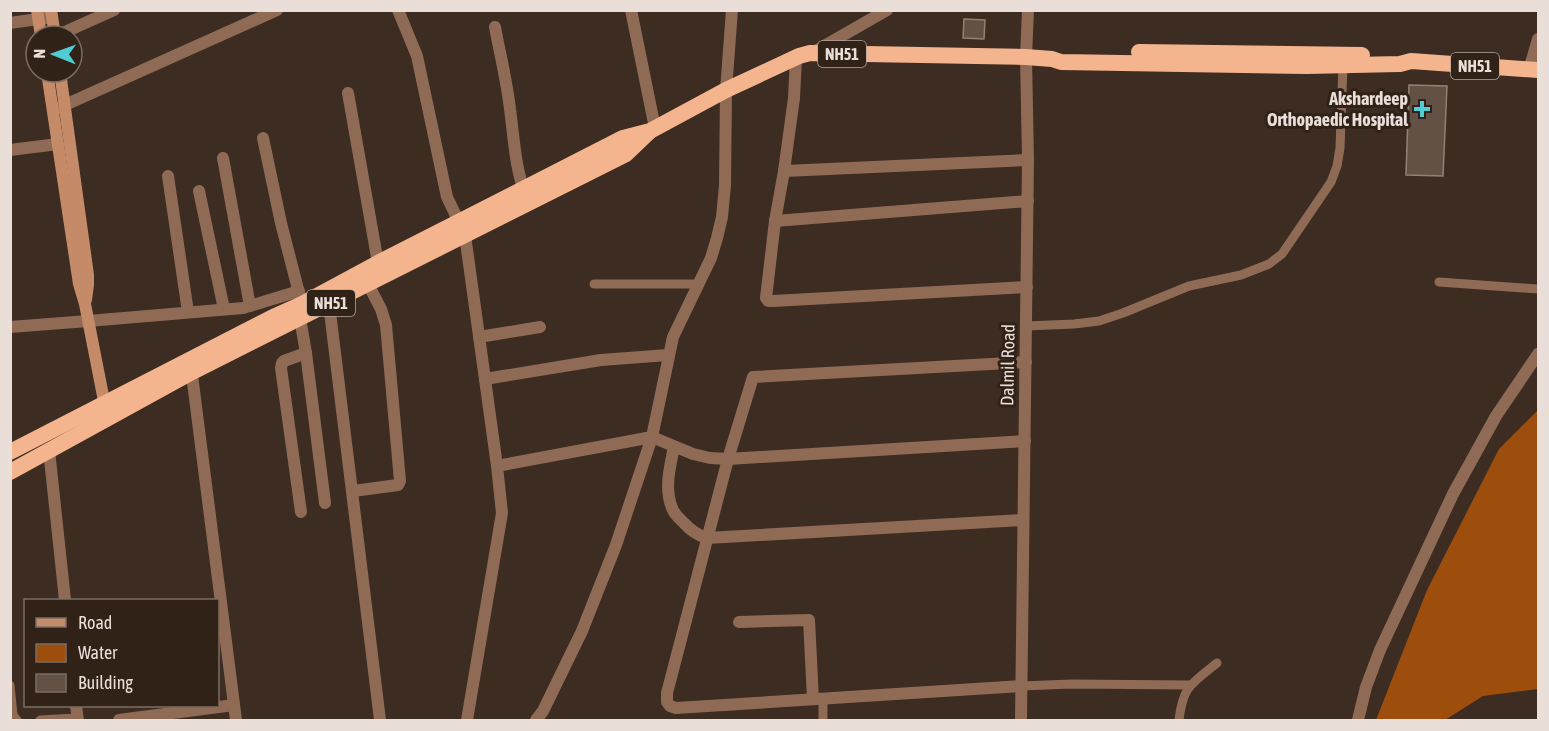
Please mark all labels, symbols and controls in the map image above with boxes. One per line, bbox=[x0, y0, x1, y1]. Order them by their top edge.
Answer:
north arrow bbox=[24, 24, 84, 84]
road number: NH51 bbox=[818, 41, 866, 67]
text: N bbox=[30, 49, 48, 59]
road number: NH51 bbox=[1451, 53, 1499, 79]
place label: Akshardeep Orthopaedic Hospital bbox=[1267, 88, 1408, 130]
marker: Akshardeep Orthopaedic Hospital bbox=[1413, 100, 1431, 118]
road number: NH51 bbox=[307, 290, 355, 316]
street label: Dalmil Road bbox=[996, 324, 1019, 406]
legend bbox=[24, 599, 219, 707]
text: Road bbox=[78, 612, 112, 633]
text: Water bbox=[78, 642, 118, 663]
text: Building bbox=[78, 672, 133, 693]

